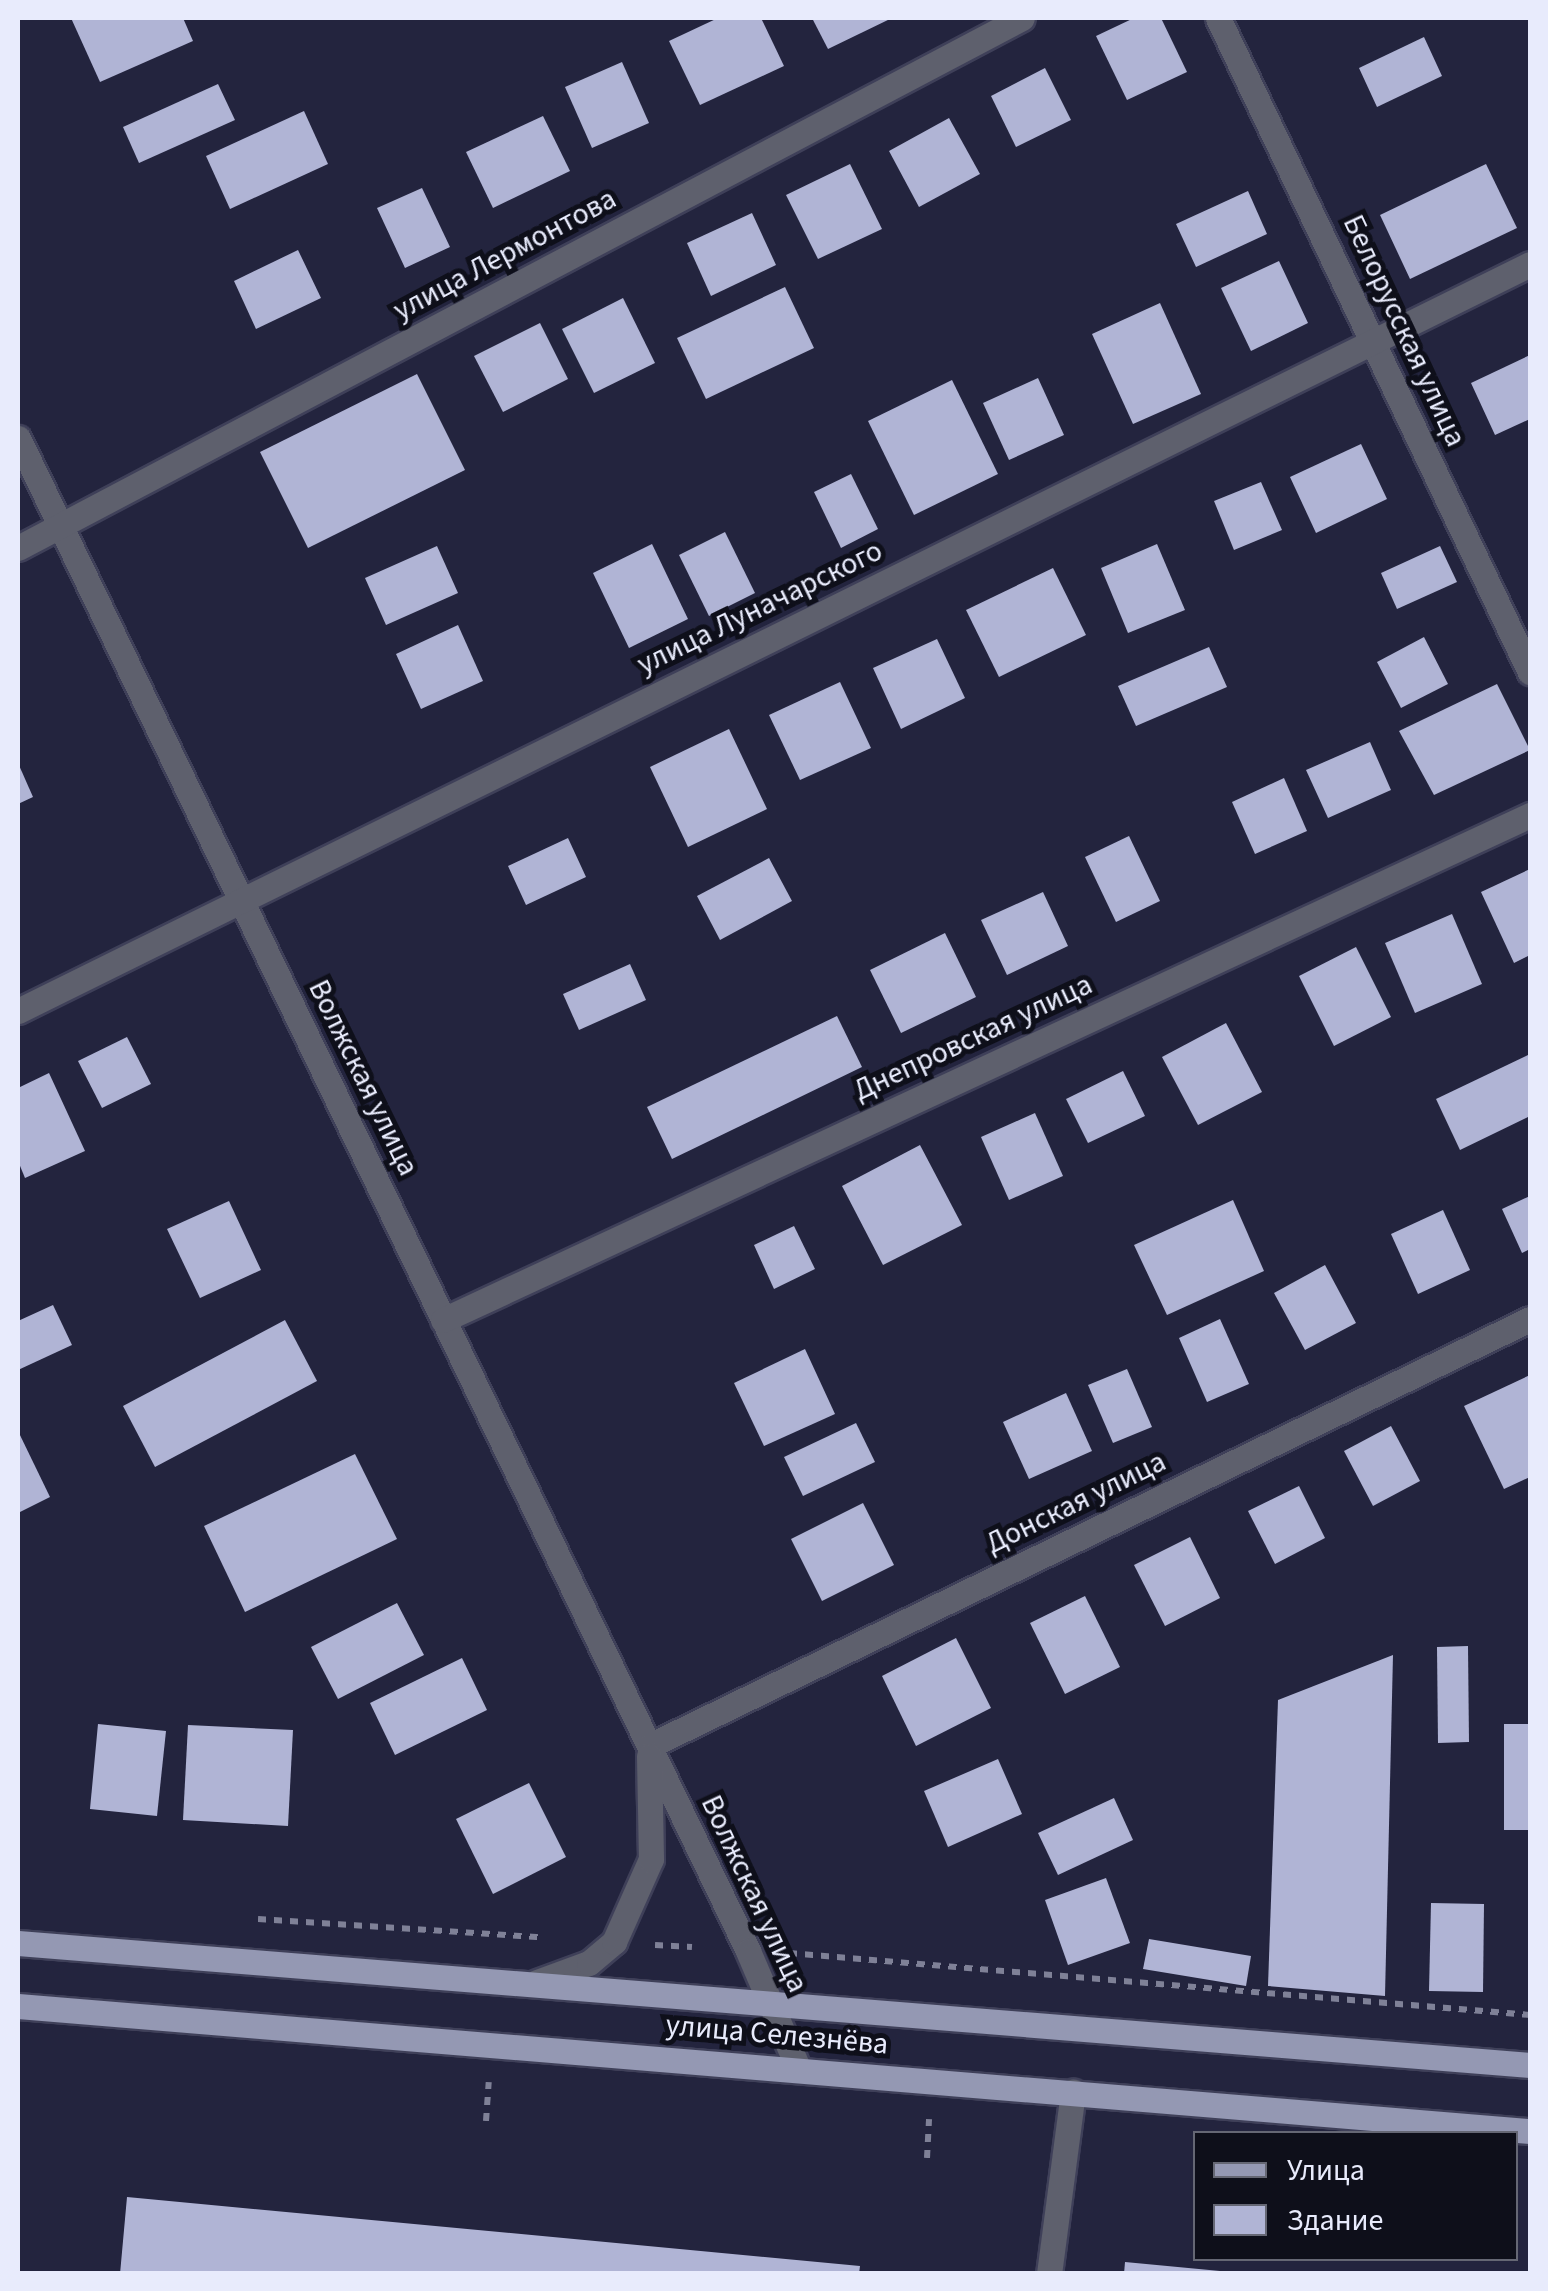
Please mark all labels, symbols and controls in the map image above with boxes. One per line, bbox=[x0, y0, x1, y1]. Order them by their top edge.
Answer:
street label: улица Лермонтова bbox=[387, 181, 623, 329]
street label: Белорусская улица bbox=[1335, 209, 1473, 453]
street label: улица Луначарского bbox=[632, 533, 888, 683]
street label: Днепровская улица bbox=[848, 967, 1098, 1109]
street label: Волжская улица bbox=[300, 974, 426, 1182]
street label: Донская улица bbox=[980, 1444, 1172, 1562]
street label: Волжская улица bbox=[693, 1790, 815, 1998]
street label: улица Селезнёва bbox=[664, 2007, 890, 2063]
legend bbox=[1193, 2131, 1518, 2261]
text: Улица bbox=[1287, 2149, 1365, 2192]
text: Здание bbox=[1287, 2199, 1383, 2242]

